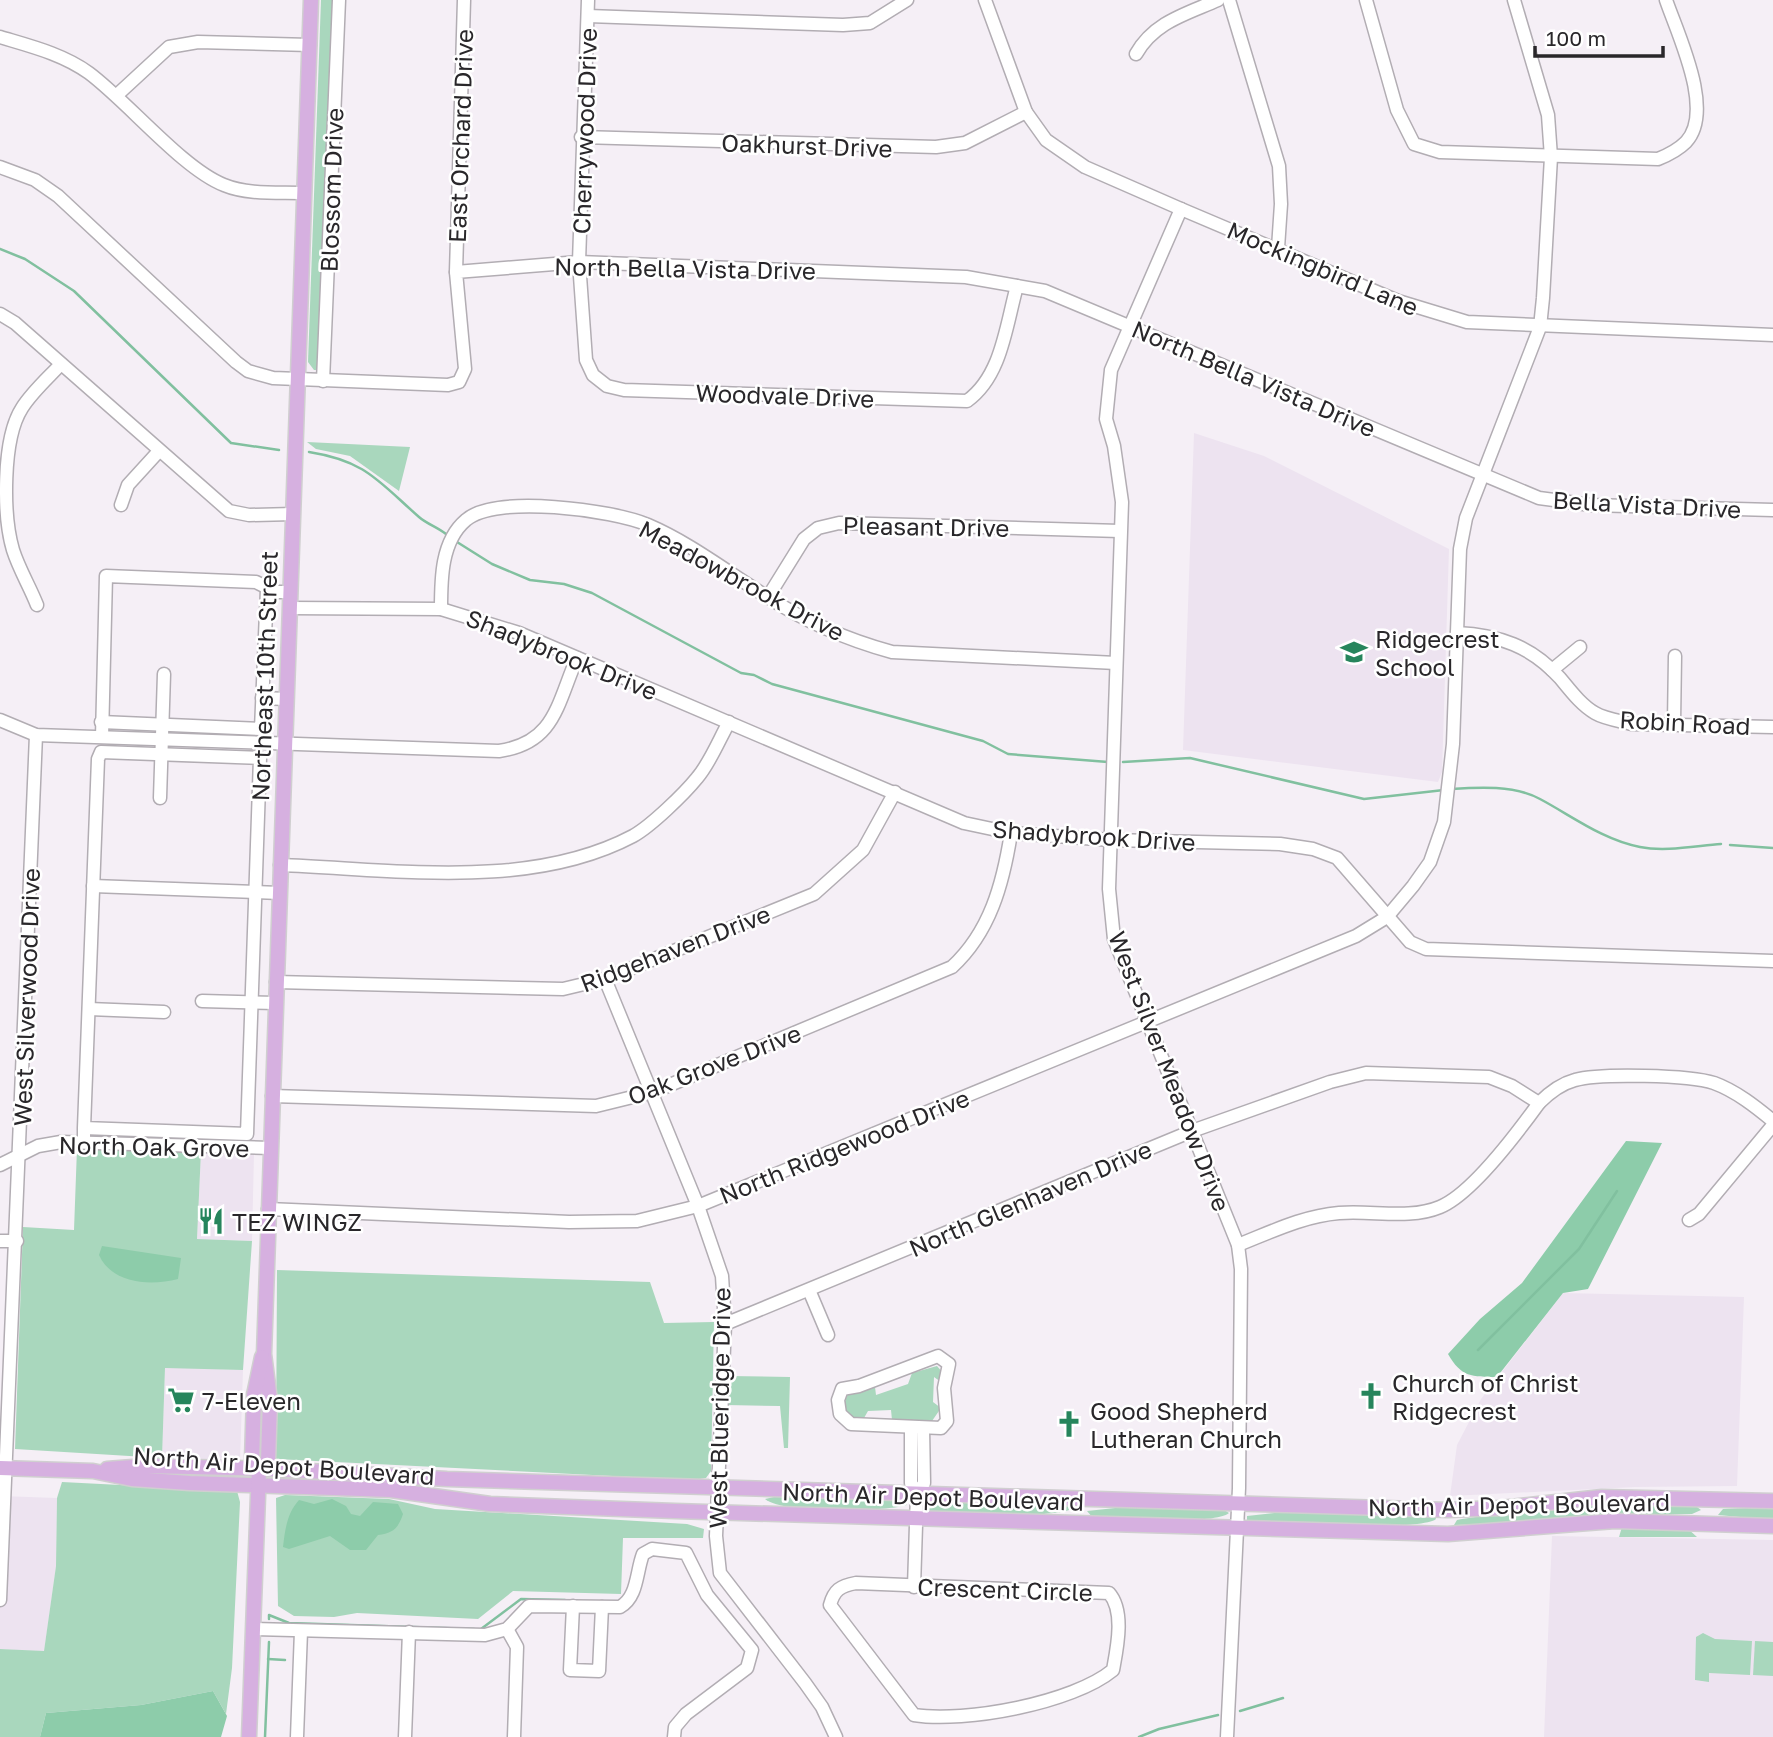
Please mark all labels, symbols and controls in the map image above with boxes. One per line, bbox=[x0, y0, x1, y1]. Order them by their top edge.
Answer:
scale bar bbox=[1535, 14, 1663, 58]
text: 100 m bbox=[1546, 25, 1606, 51]
street label: Cherrywood Drive bbox=[566, 27, 602, 235]
street label: East Orchard Drive bbox=[442, 29, 478, 243]
street label: Blossom Drive bbox=[314, 107, 348, 273]
street label: Oakhurst Drive bbox=[721, 128, 893, 162]
street label: Mockingbird Lane bbox=[1223, 215, 1423, 321]
street label: North Bella Vista Drive bbox=[554, 251, 816, 285]
street label: North Bella Vista Drive bbox=[1128, 314, 1380, 442]
street label: Woodvale Drive bbox=[695, 377, 875, 413]
street label: Bella Vista Drive bbox=[1552, 485, 1742, 523]
street label: Pleasant Drive bbox=[843, 510, 1009, 542]
street label: Meadowbrook Drive bbox=[634, 514, 850, 646]
street label: Northeast 10th Street bbox=[245, 550, 283, 802]
street label: Shadybrook Drive bbox=[462, 602, 662, 706]
place label: Ridgecrest School bbox=[1375, 624, 1500, 681]
school or university icon: Ridgecrest School bbox=[1339, 637, 1369, 667]
street label: Robin Road bbox=[1619, 704, 1751, 740]
street label: Shadybrook Drive bbox=[991, 813, 1197, 857]
street label: West Silverwood Drive bbox=[7, 867, 45, 1127]
street label: Ridgehaven Drive bbox=[576, 898, 774, 998]
street label: West Silver Meadow Drive bbox=[1103, 927, 1237, 1215]
street label: Oak Grove Drive bbox=[623, 1018, 805, 1110]
street label: North Ridgewood Drive bbox=[715, 1083, 973, 1209]
street label: North Oak Grove bbox=[58, 1130, 250, 1162]
street label: North Glenhaven Drive bbox=[904, 1134, 1156, 1262]
restaurant icon: TEZ WINGZ bbox=[196, 1206, 226, 1236]
place label: TEZ WINGZ bbox=[232, 1207, 362, 1236]
street label: West Blueridge Drive bbox=[702, 1287, 736, 1529]
place label: Church of Christ Ridgecrest bbox=[1392, 1368, 1579, 1425]
church icon: Church of Christ Ridgecrest bbox=[1356, 1381, 1386, 1411]
supermarket icon: 7-Eleven bbox=[166, 1385, 196, 1415]
place label: 7-Eleven bbox=[202, 1386, 301, 1415]
place label: Good Shepherd Lutheran Church bbox=[1090, 1396, 1282, 1453]
church icon: Good Shepherd Lutheran Church bbox=[1054, 1409, 1084, 1439]
street label: North Air Depot Boulevard bbox=[132, 1440, 436, 1490]
street label: North Air Depot Boulevard bbox=[781, 1476, 1085, 1516]
street label: North Air Depot Boulevard bbox=[1368, 1487, 1670, 1521]
street label: Crescent Circle bbox=[917, 1571, 1093, 1607]

